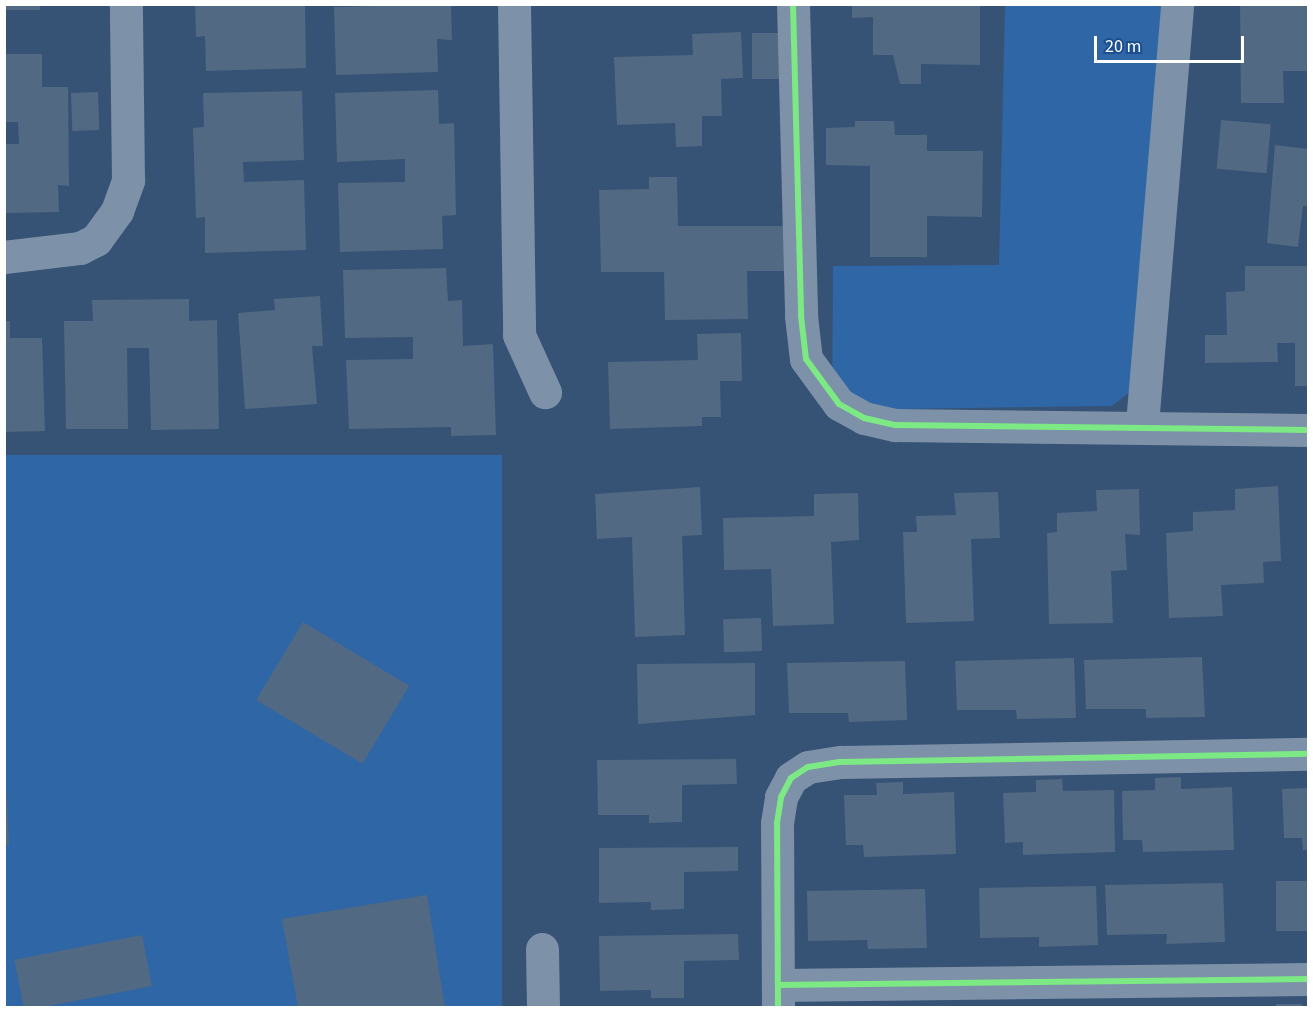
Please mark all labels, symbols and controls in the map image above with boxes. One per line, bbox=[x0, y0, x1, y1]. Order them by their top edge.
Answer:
scale bar bbox=[1097, 24, 1247, 62]
text: 20 m bbox=[1105, 34, 1141, 59]

